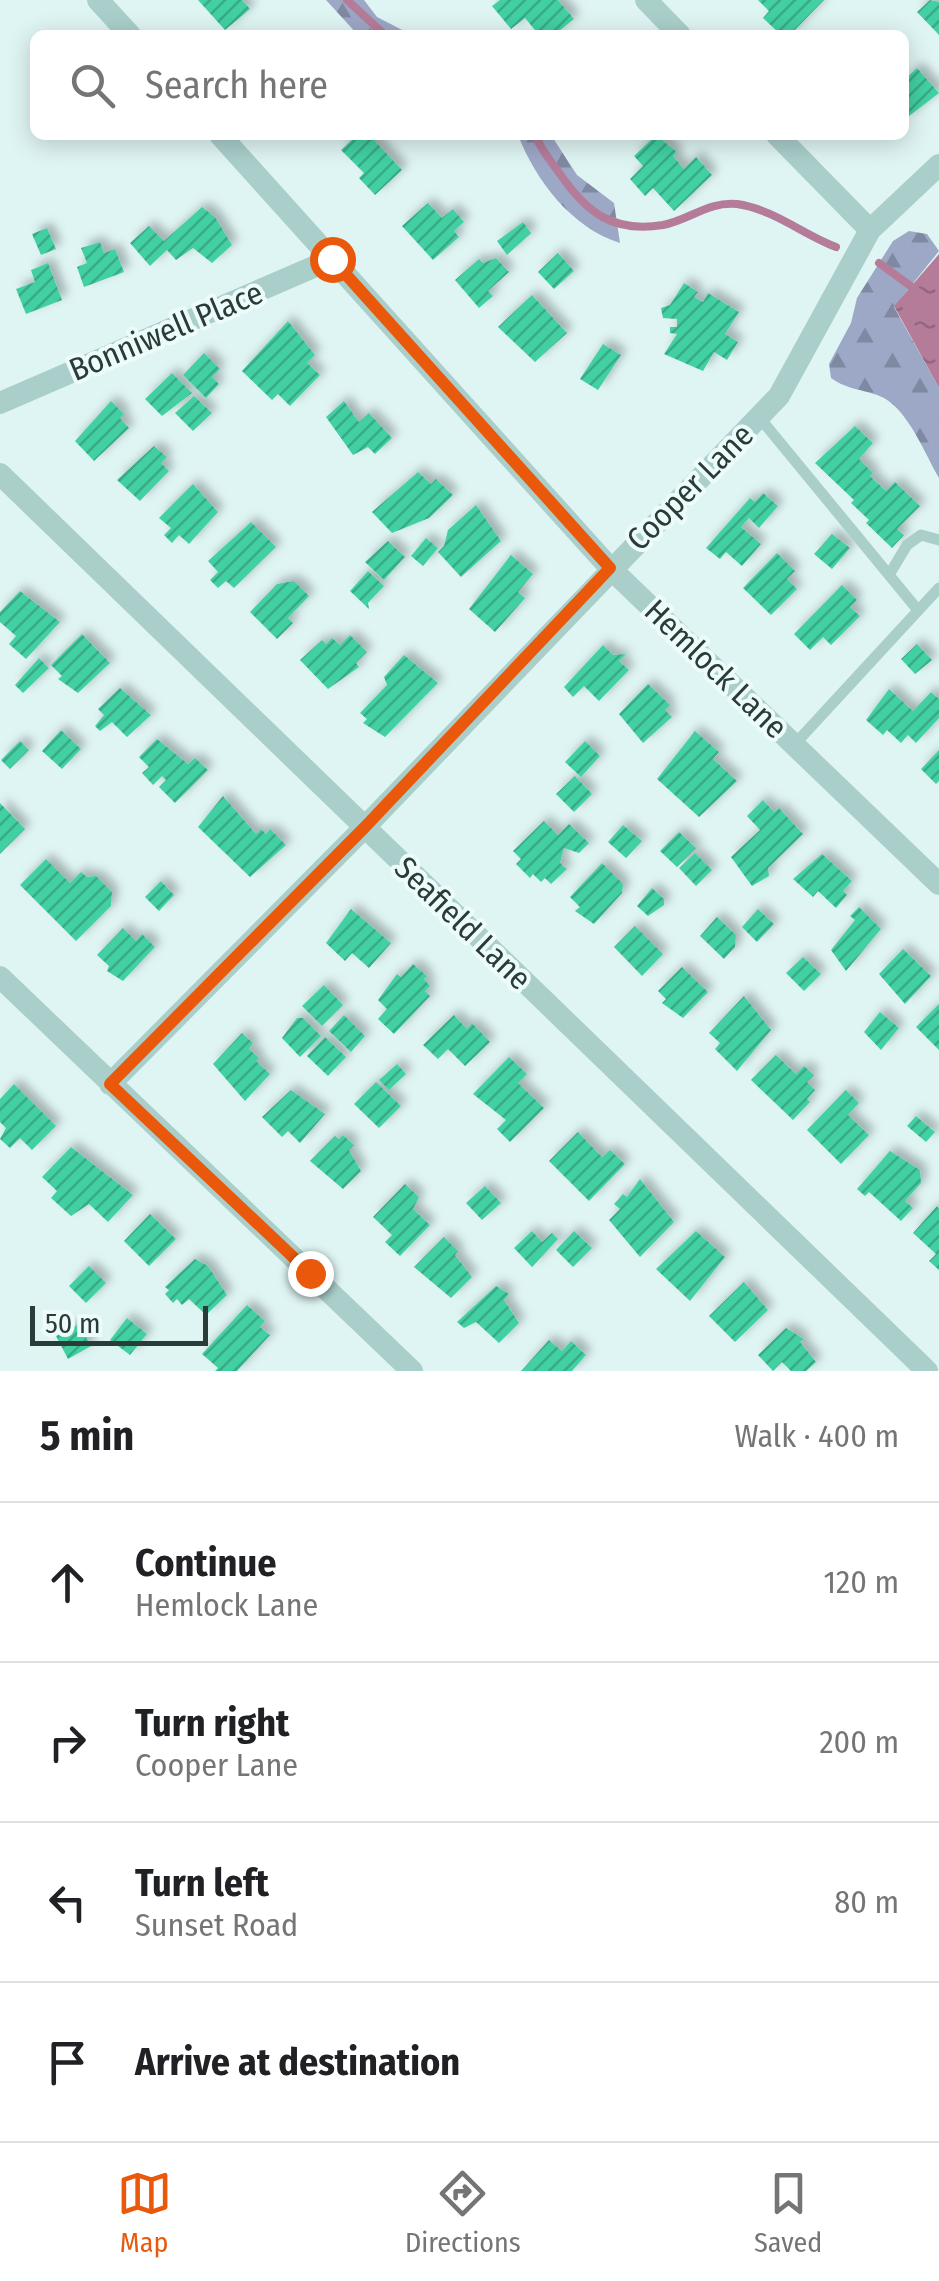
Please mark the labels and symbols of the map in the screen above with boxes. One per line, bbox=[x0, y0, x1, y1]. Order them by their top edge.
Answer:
route start bbox=[310, 237, 356, 283]
street label: Bonniwell Place bbox=[63, 273, 269, 389]
street label: Cooper Lane bbox=[619, 416, 761, 558]
street label: Hemlock Lane bbox=[637, 592, 795, 746]
street label: Seafield Lane bbox=[387, 849, 539, 997]
route end bbox=[288, 1251, 334, 1297]
scale bar bbox=[30, 1301, 208, 1346]

